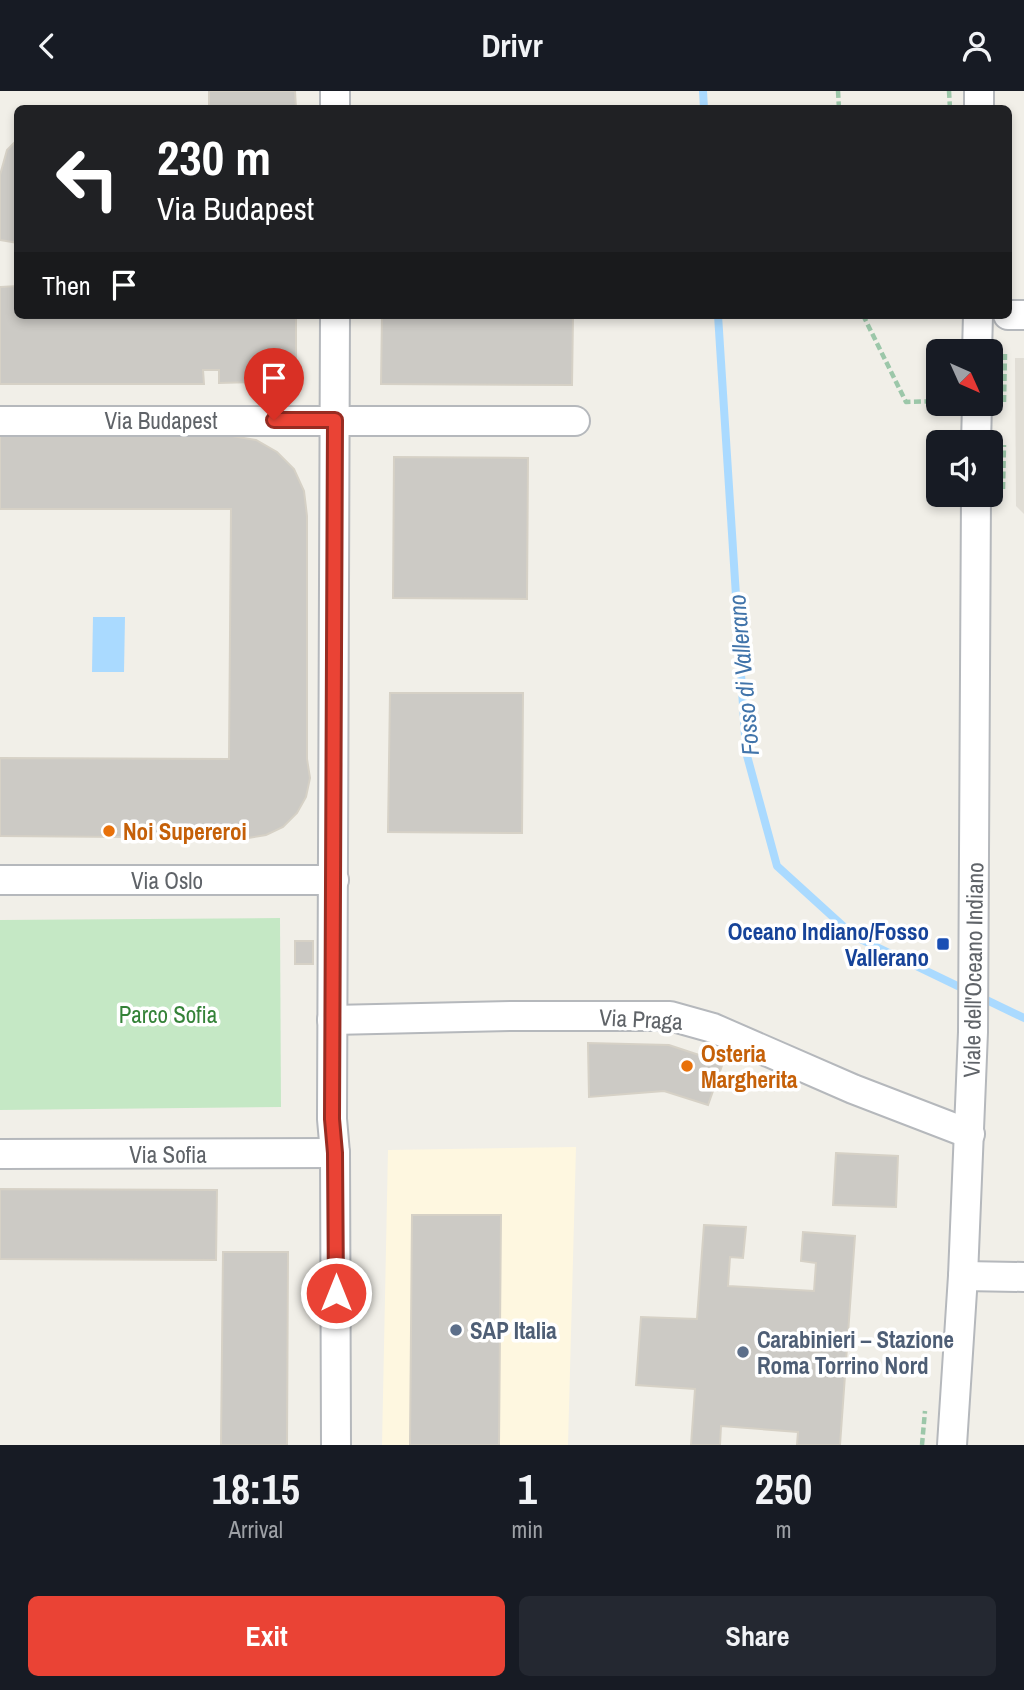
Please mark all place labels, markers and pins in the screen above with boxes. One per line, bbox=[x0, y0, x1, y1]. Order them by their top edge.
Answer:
pin bbox=[244, 348, 304, 420]
place label: Noi Supereroi bbox=[123, 816, 247, 847]
marker: Noi Supereroi bbox=[101, 823, 117, 839]
place label: Oceano Indiano/Fosso Vallerano bbox=[728, 916, 929, 973]
marker: Oceano Indiano/Fosso Vallerano bbox=[935, 936, 951, 952]
place label: Osteria Margherita bbox=[701, 1038, 798, 1095]
marker: Osteria Margherita bbox=[679, 1058, 695, 1074]
place label: SAP Italia bbox=[470, 1315, 557, 1346]
marker: SAP Italia bbox=[448, 1322, 464, 1338]
place label: Carabinieri – Stazione Roma Torrino Nord bbox=[757, 1324, 954, 1381]
marker: Carabinieri – Stazione Roma Torrino Nord bbox=[735, 1344, 751, 1360]

